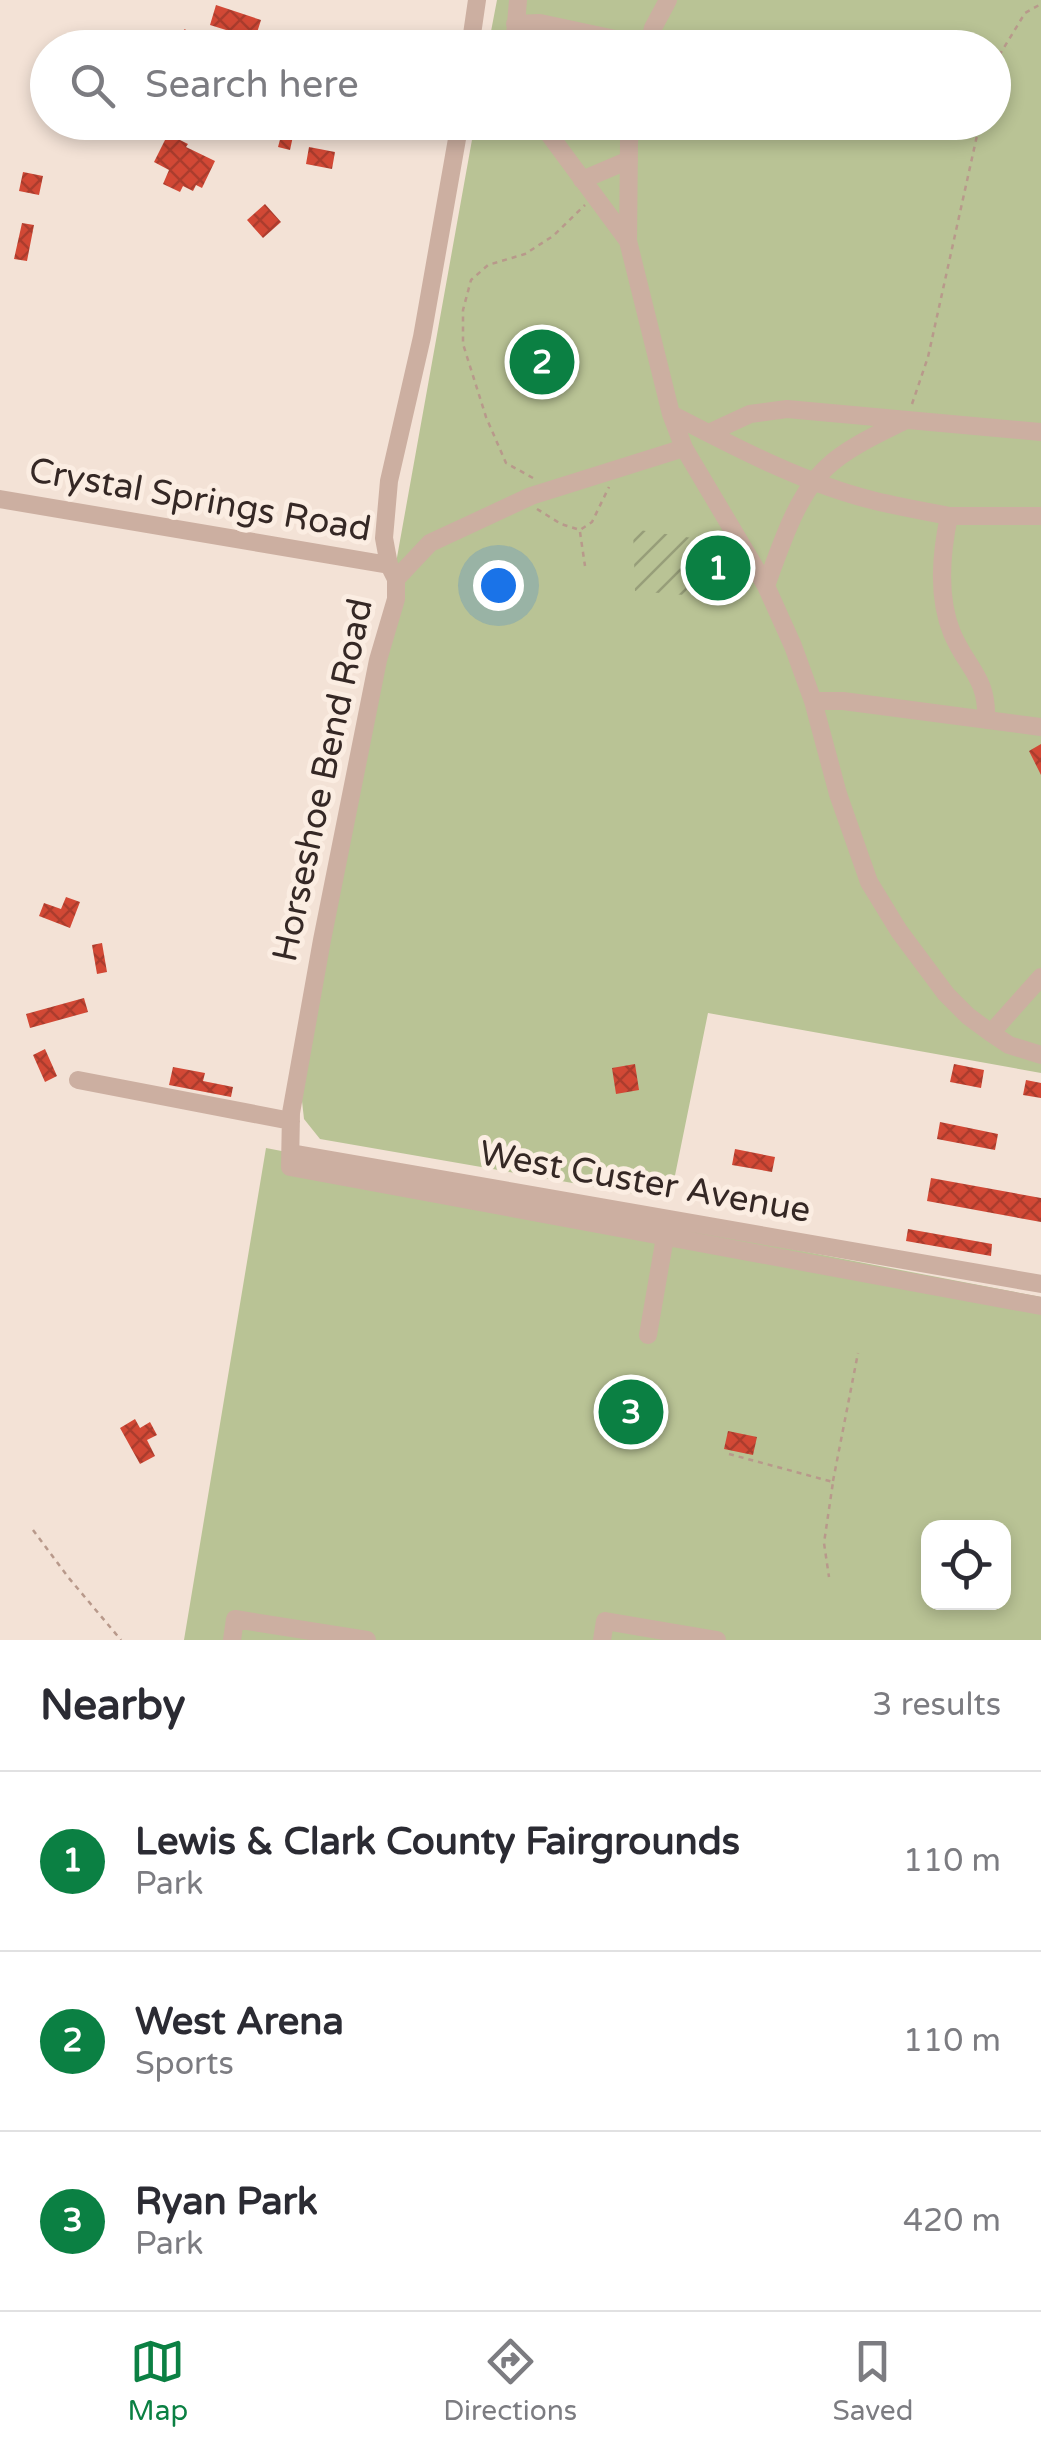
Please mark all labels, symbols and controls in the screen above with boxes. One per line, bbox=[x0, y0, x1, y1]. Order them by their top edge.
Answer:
search box bbox=[30, 30, 1011, 140]
icon: search bbox=[65, 58, 120, 113]
text: Search here bbox=[145, 62, 359, 108]
pin: 2 bbox=[510, 324, 574, 400]
street label: Crystal Springs Road bbox=[26, 449, 374, 551]
pin: 1 bbox=[686, 530, 750, 606]
your location bbox=[473, 560, 524, 611]
street label: Horseshoe Bend Road bbox=[264, 595, 382, 965]
street label: West Custer Avenue bbox=[476, 1132, 814, 1232]
pin: 3 bbox=[598, 1374, 664, 1450]
map controls bbox=[921, 1520, 1011, 1610]
button: locate bbox=[921, 1520, 1011, 1610]
text: Nearby bbox=[40, 1680, 185, 1731]
text: 3 results bbox=[872, 1686, 1001, 1724]
text: Lewis & Clark County Fairgrounds bbox=[135, 1819, 740, 1865]
text: 1 bbox=[62, 1842, 83, 1880]
text: 110 m bbox=[903, 1842, 1001, 1880]
text: Park bbox=[135, 1865, 203, 1903]
text: West Arena bbox=[135, 1999, 344, 2045]
text: 2 bbox=[62, 2022, 83, 2060]
text: 110 m bbox=[903, 2022, 1001, 2060]
text: Sports bbox=[135, 2045, 234, 2083]
text: Ryan Park bbox=[135, 2179, 318, 2225]
text: 3 bbox=[62, 2202, 83, 2240]
text: 420 m bbox=[903, 2202, 1001, 2240]
text: Park bbox=[135, 2225, 203, 2263]
tab: Map bbox=[128, 2334, 188, 2428]
tab: Directions bbox=[443, 2334, 577, 2428]
tab: Saved bbox=[832, 2334, 913, 2428]

